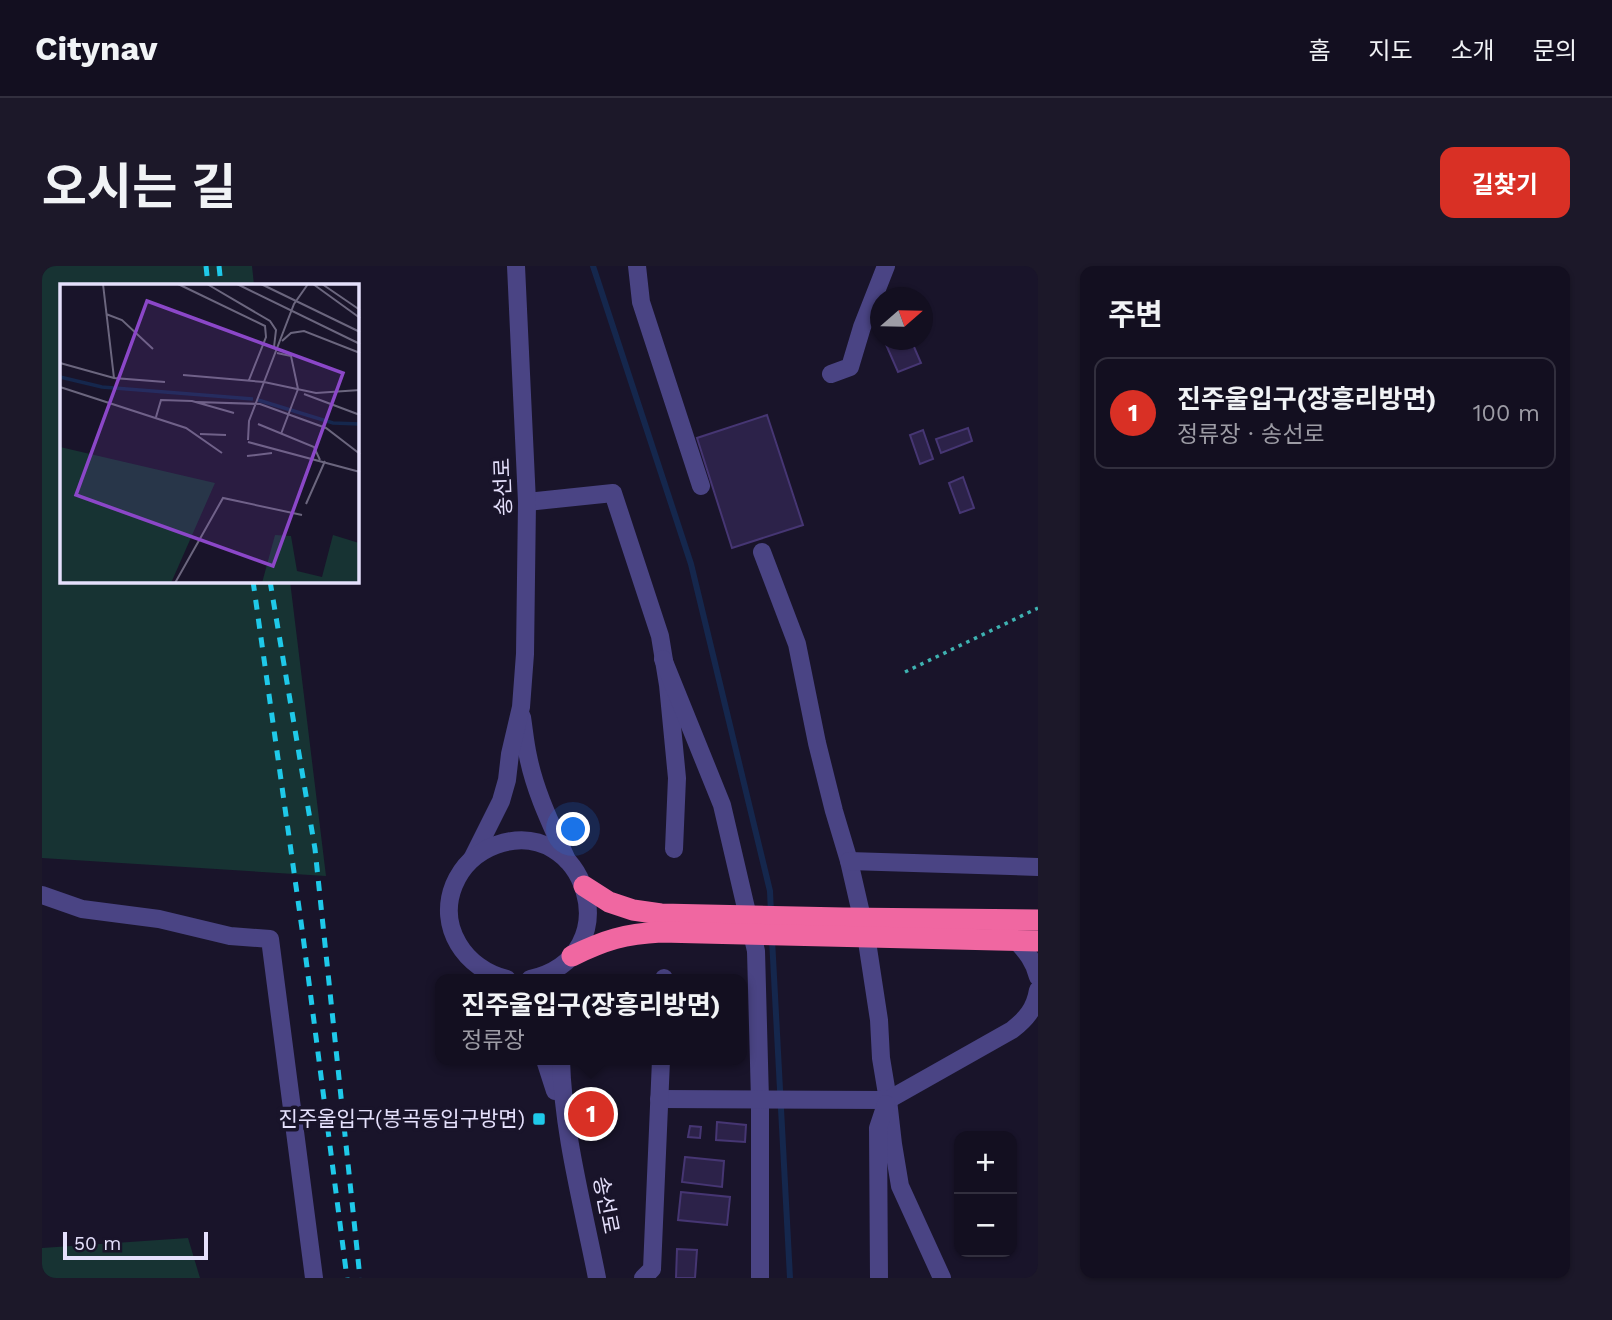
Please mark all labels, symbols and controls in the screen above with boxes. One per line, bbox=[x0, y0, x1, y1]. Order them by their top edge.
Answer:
text: Citynav bbox=[35, 29, 157, 68]
text: 홈 bbox=[1308, 37, 1330, 65]
text: 지도 bbox=[1368, 37, 1413, 65]
text: 소개 bbox=[1451, 37, 1495, 65]
text: 문의 bbox=[1533, 37, 1577, 65]
button: 길찾기 bbox=[1440, 147, 1570, 218]
text: 오시는 길 bbox=[42, 158, 236, 216]
inset map bbox=[60, 284, 359, 583]
north arrow bbox=[870, 287, 933, 350]
text: 주변 bbox=[1108, 297, 1163, 332]
text: 진주울입구(장흥리방면) bbox=[1177, 384, 1437, 414]
text: 1 bbox=[1128, 400, 1138, 427]
text: 100 m bbox=[1473, 400, 1540, 427]
text: 정류장 · 송선로 bbox=[1177, 421, 1325, 448]
street label: 송선로 bbox=[489, 458, 516, 516]
your location bbox=[556, 812, 590, 846]
popup bbox=[435, 974, 747, 1065]
text: 진주울입구(장흥리방면) bbox=[461, 990, 721, 1020]
text: 정류장 bbox=[461, 1027, 525, 1054]
pin: 1 bbox=[568, 1088, 614, 1140]
place label: 진주울입구(봉곡동입구방면) bbox=[278, 1106, 525, 1131]
marker: 진주울입구(봉곡동입구방면) bbox=[531, 1111, 547, 1127]
map controls bbox=[954, 1131, 1017, 1257]
button: + bbox=[954, 1131, 1017, 1194]
street label: 송선로 bbox=[589, 1174, 624, 1236]
button: − bbox=[954, 1194, 1017, 1257]
scale bar bbox=[63, 1229, 208, 1261]
text: 50 m bbox=[74, 1232, 121, 1255]

